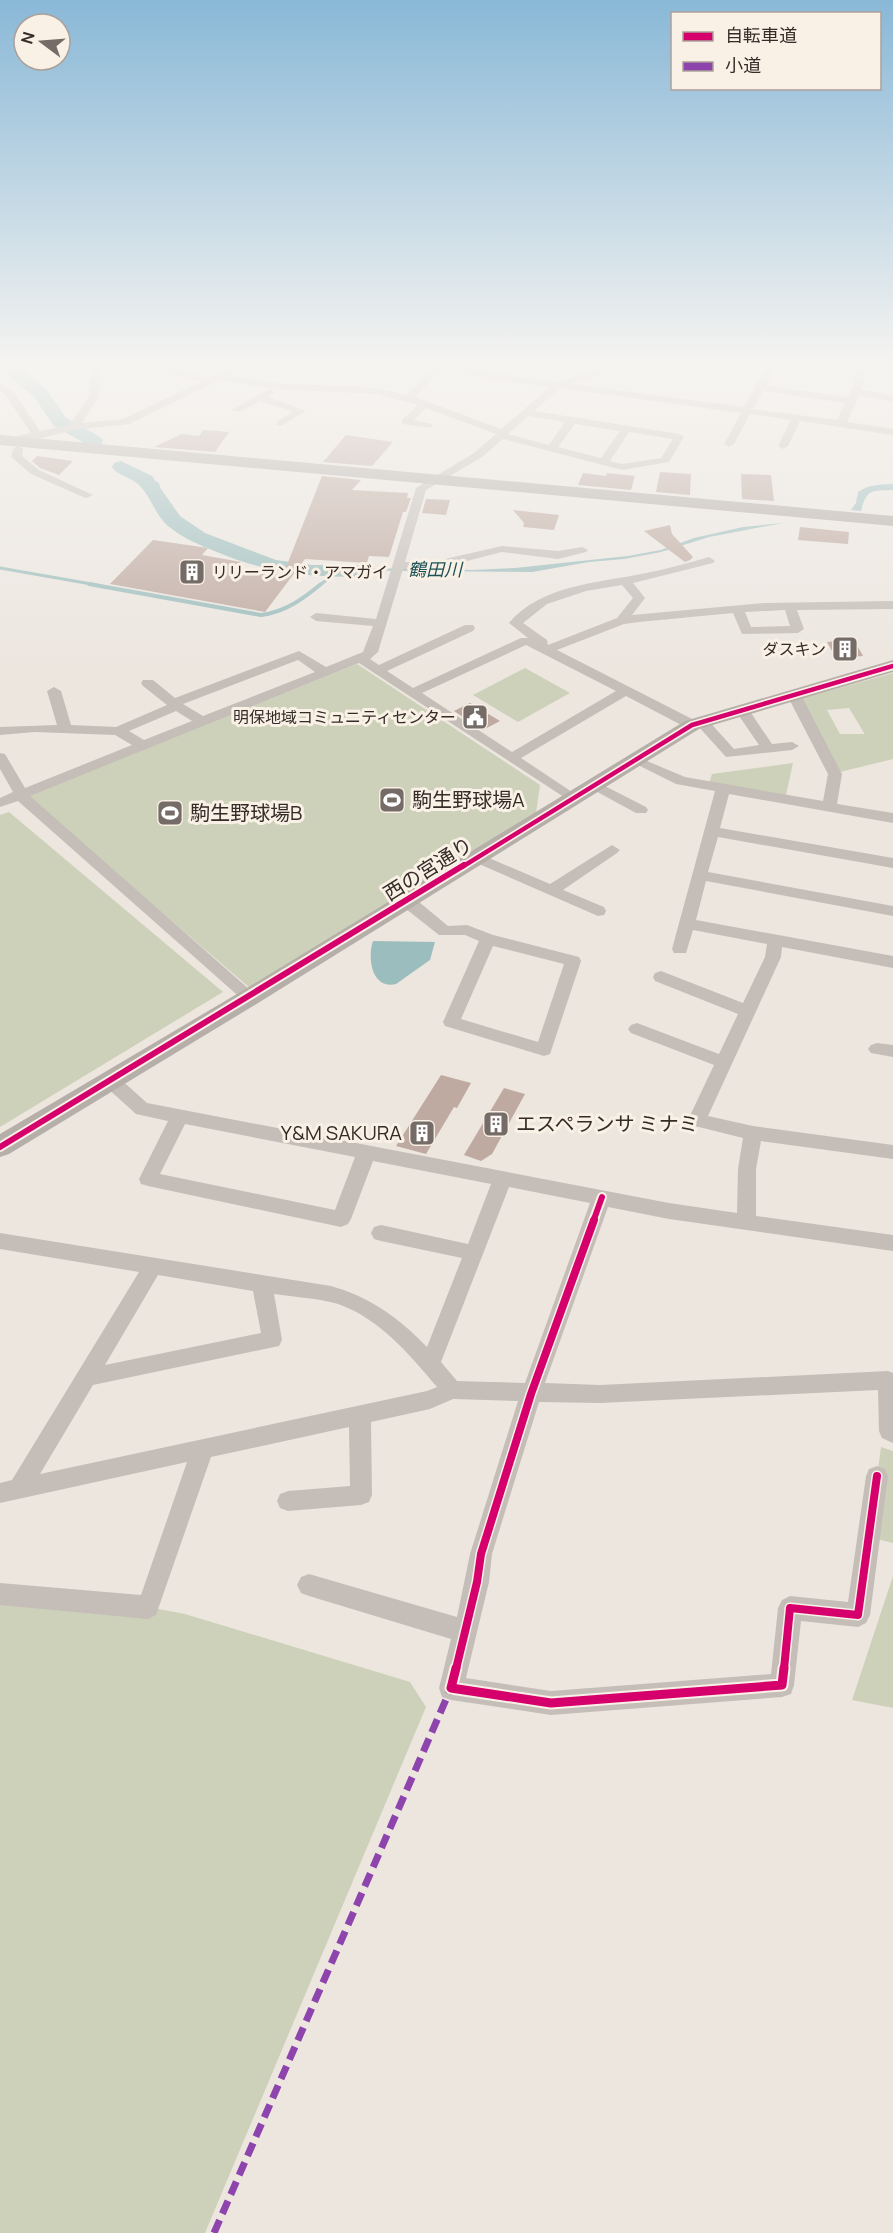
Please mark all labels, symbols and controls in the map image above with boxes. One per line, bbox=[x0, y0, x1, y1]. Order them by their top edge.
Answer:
north arrow bbox=[12, 12, 72, 72]
legend bbox=[671, 12, 881, 90]
text: 自転車道 bbox=[725, 23, 797, 47]
text: N bbox=[15, 29, 40, 46]
text: 小道 bbox=[725, 53, 761, 77]
building icon: リリーランド・アマガイ bbox=[177, 557, 207, 587]
water label: 鶴田川 bbox=[408, 557, 464, 581]
place label: リリーランド・アマガイ bbox=[212, 561, 388, 583]
building icon: ダスキン bbox=[830, 634, 860, 664]
place label: ダスキン bbox=[762, 638, 826, 660]
public building icon: 明保地域コミュニティセンター bbox=[460, 702, 490, 732]
place label: 明保地域コミュニティセンター bbox=[233, 706, 456, 728]
sports icon: 駒生野球場A bbox=[377, 785, 407, 815]
place label: 駒生野球場A bbox=[412, 786, 525, 813]
sports icon: 駒生野球場B bbox=[155, 798, 185, 828]
place label: 駒生野球場B bbox=[190, 799, 302, 826]
street label: 西の宮通り bbox=[378, 831, 477, 907]
building icon: エスペランサ ミナミ bbox=[481, 1109, 511, 1139]
place label: エスペランサ ミナミ bbox=[516, 1110, 699, 1137]
building icon: Y&M SAKURA bbox=[407, 1118, 437, 1148]
place label: Y&M SAKURA bbox=[281, 1119, 402, 1146]

